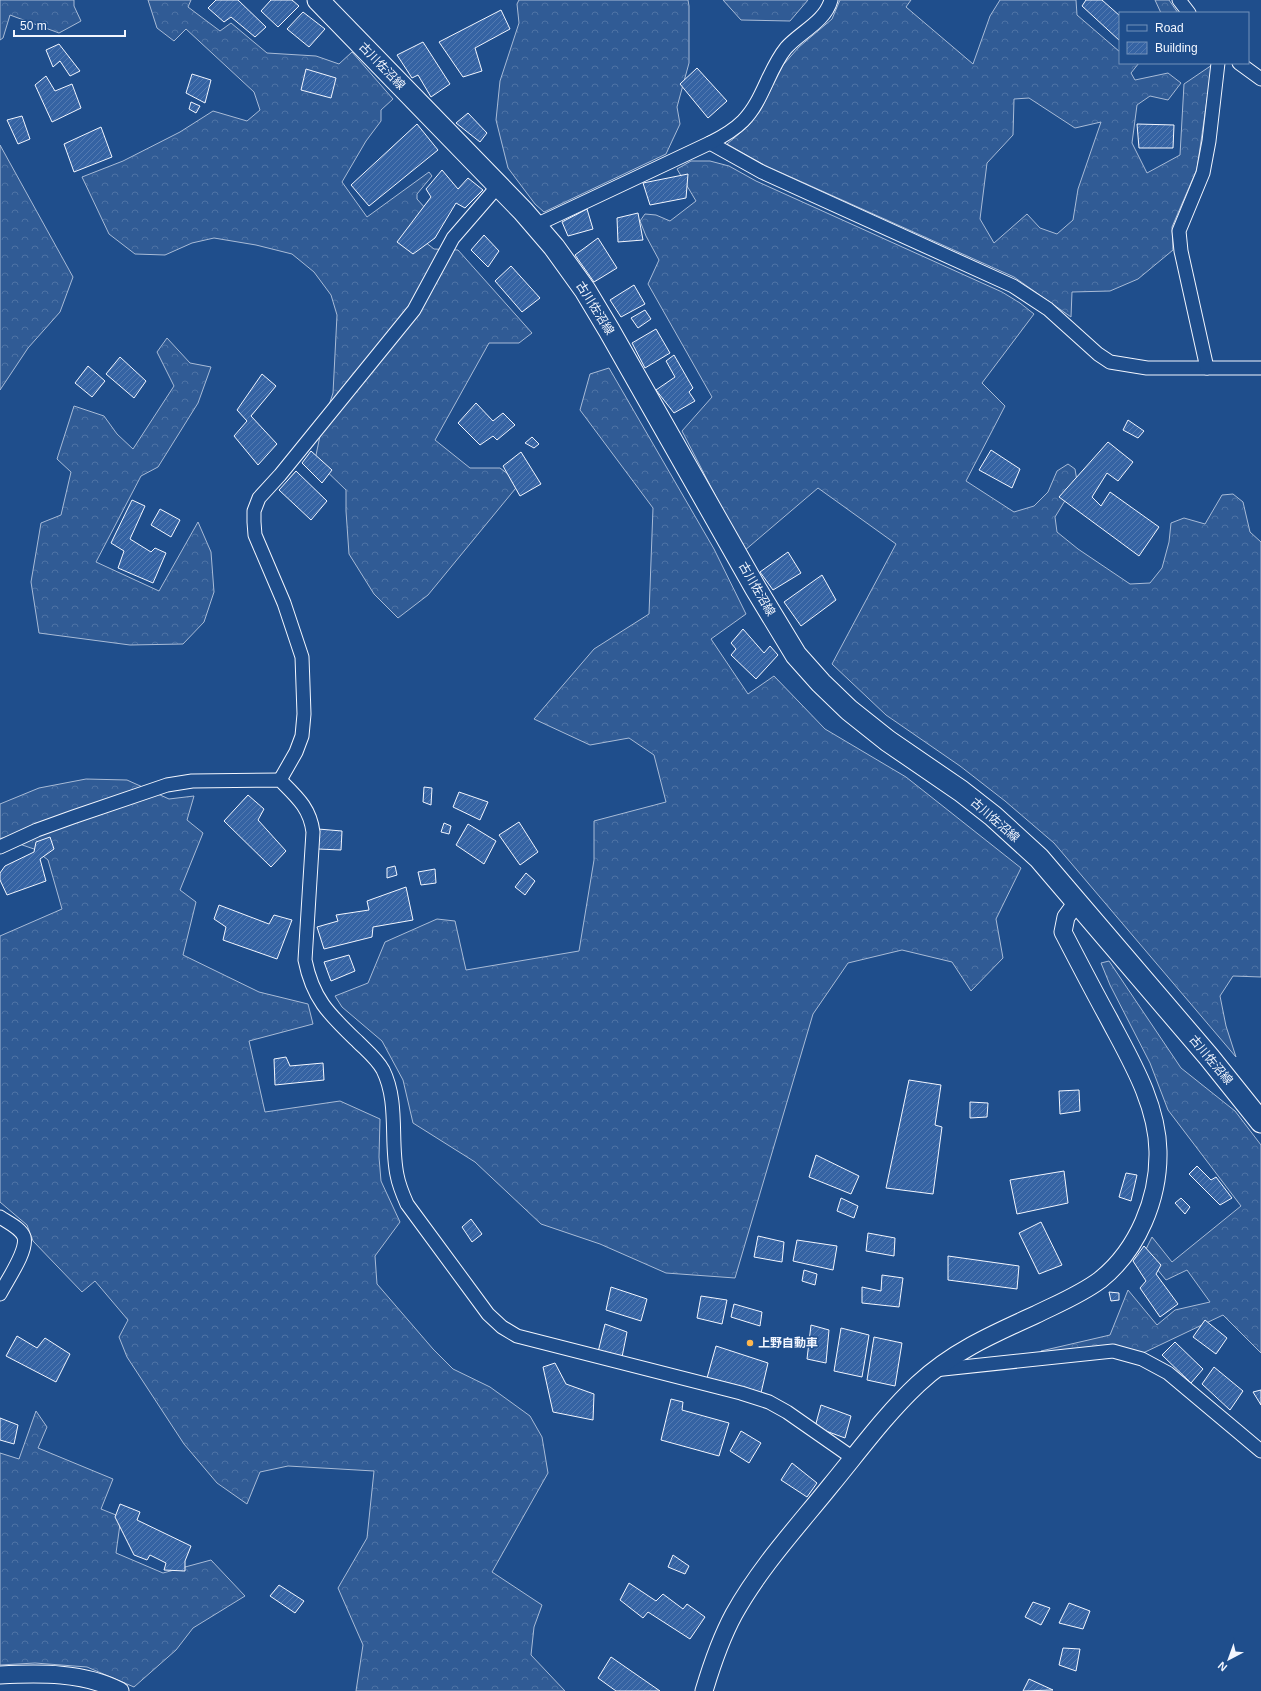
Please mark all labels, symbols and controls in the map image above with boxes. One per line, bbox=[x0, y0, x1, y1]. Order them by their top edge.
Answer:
scale bar bbox=[14, 12, 125, 38]
legend bbox=[1119, 12, 1249, 64]
text: 50 m bbox=[20, 19, 47, 33]
text: Road bbox=[1155, 21, 1184, 35]
street label: 古川佐沼線 bbox=[356, 40, 408, 92]
text: Building bbox=[1155, 41, 1198, 55]
street label: 古川佐沼線 bbox=[573, 279, 617, 337]
street label: 古川佐沼線 bbox=[736, 560, 778, 618]
street label: 古川佐沼線 bbox=[968, 795, 1022, 845]
street label: 古川佐沼線 bbox=[1186, 1033, 1236, 1087]
place label: 上野自動車 bbox=[758, 1336, 818, 1350]
marker: 上野自動車 bbox=[745, 1338, 755, 1348]
north arrow bbox=[1209, 1639, 1249, 1679]
text: N bbox=[1215, 1659, 1229, 1674]

